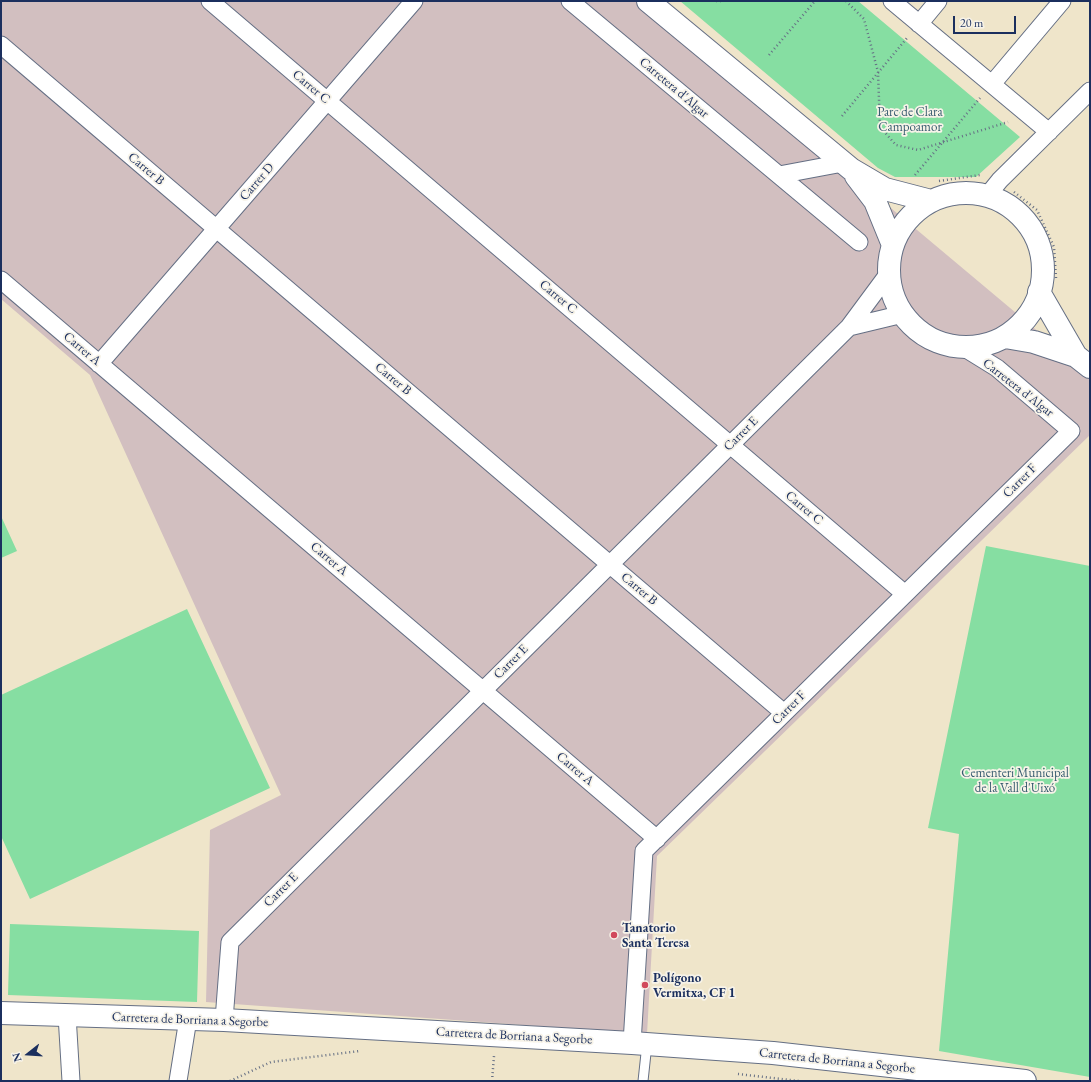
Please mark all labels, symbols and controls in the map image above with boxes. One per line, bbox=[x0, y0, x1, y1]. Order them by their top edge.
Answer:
scale bar bbox=[955, 8, 1018, 34]
text: 20 m bbox=[960, 15, 983, 31]
street label: Carretera d'Algar bbox=[636, 54, 712, 122]
street label: Carrer C bbox=[289, 67, 333, 107]
park label: Parc de Clara Campoamor bbox=[877, 104, 943, 135]
street label: Carrer B bbox=[125, 149, 167, 189]
street label: Carrer D bbox=[236, 160, 278, 204]
street label: Carrer C bbox=[536, 277, 580, 317]
street label: Carrer A bbox=[60, 329, 104, 369]
street label: Carretera d'Algar bbox=[979, 355, 1057, 421]
street label: Carrer B bbox=[372, 359, 414, 399]
street label: Carrer E bbox=[720, 413, 762, 455]
street label: Carrer F bbox=[1000, 461, 1040, 501]
street label: Carrer C bbox=[782, 488, 826, 528]
street label: Carrer A bbox=[307, 539, 351, 579]
street label: Carrer B bbox=[618, 569, 660, 609]
street label: Carrer E bbox=[490, 641, 532, 683]
street label: Carrer F bbox=[769, 688, 809, 728]
street label: Carrer A bbox=[553, 749, 597, 789]
park label: Cementeri Municipal de la Vall d'Uixó bbox=[961, 765, 1069, 796]
street label: Carrer E bbox=[260, 869, 302, 911]
place label: Tanatorio Santa Teresa bbox=[622, 920, 689, 951]
marker: Tanatorio Santa Teresa bbox=[609, 930, 619, 940]
place label: Polígono Vermitxa, CF 1 bbox=[653, 970, 735, 1001]
marker: Polígono Vermitxa, CF 1 bbox=[640, 980, 650, 990]
street label: Carretera de Borriana a Segorbe bbox=[111, 1009, 269, 1031]
street label: Carretera de Borriana a Segorbe bbox=[435, 1024, 593, 1048]
north arrow bbox=[8, 1034, 48, 1074]
street label: Carretera de Borriana a Segorbe bbox=[758, 1045, 916, 1077]
text: N bbox=[9, 1051, 25, 1064]

